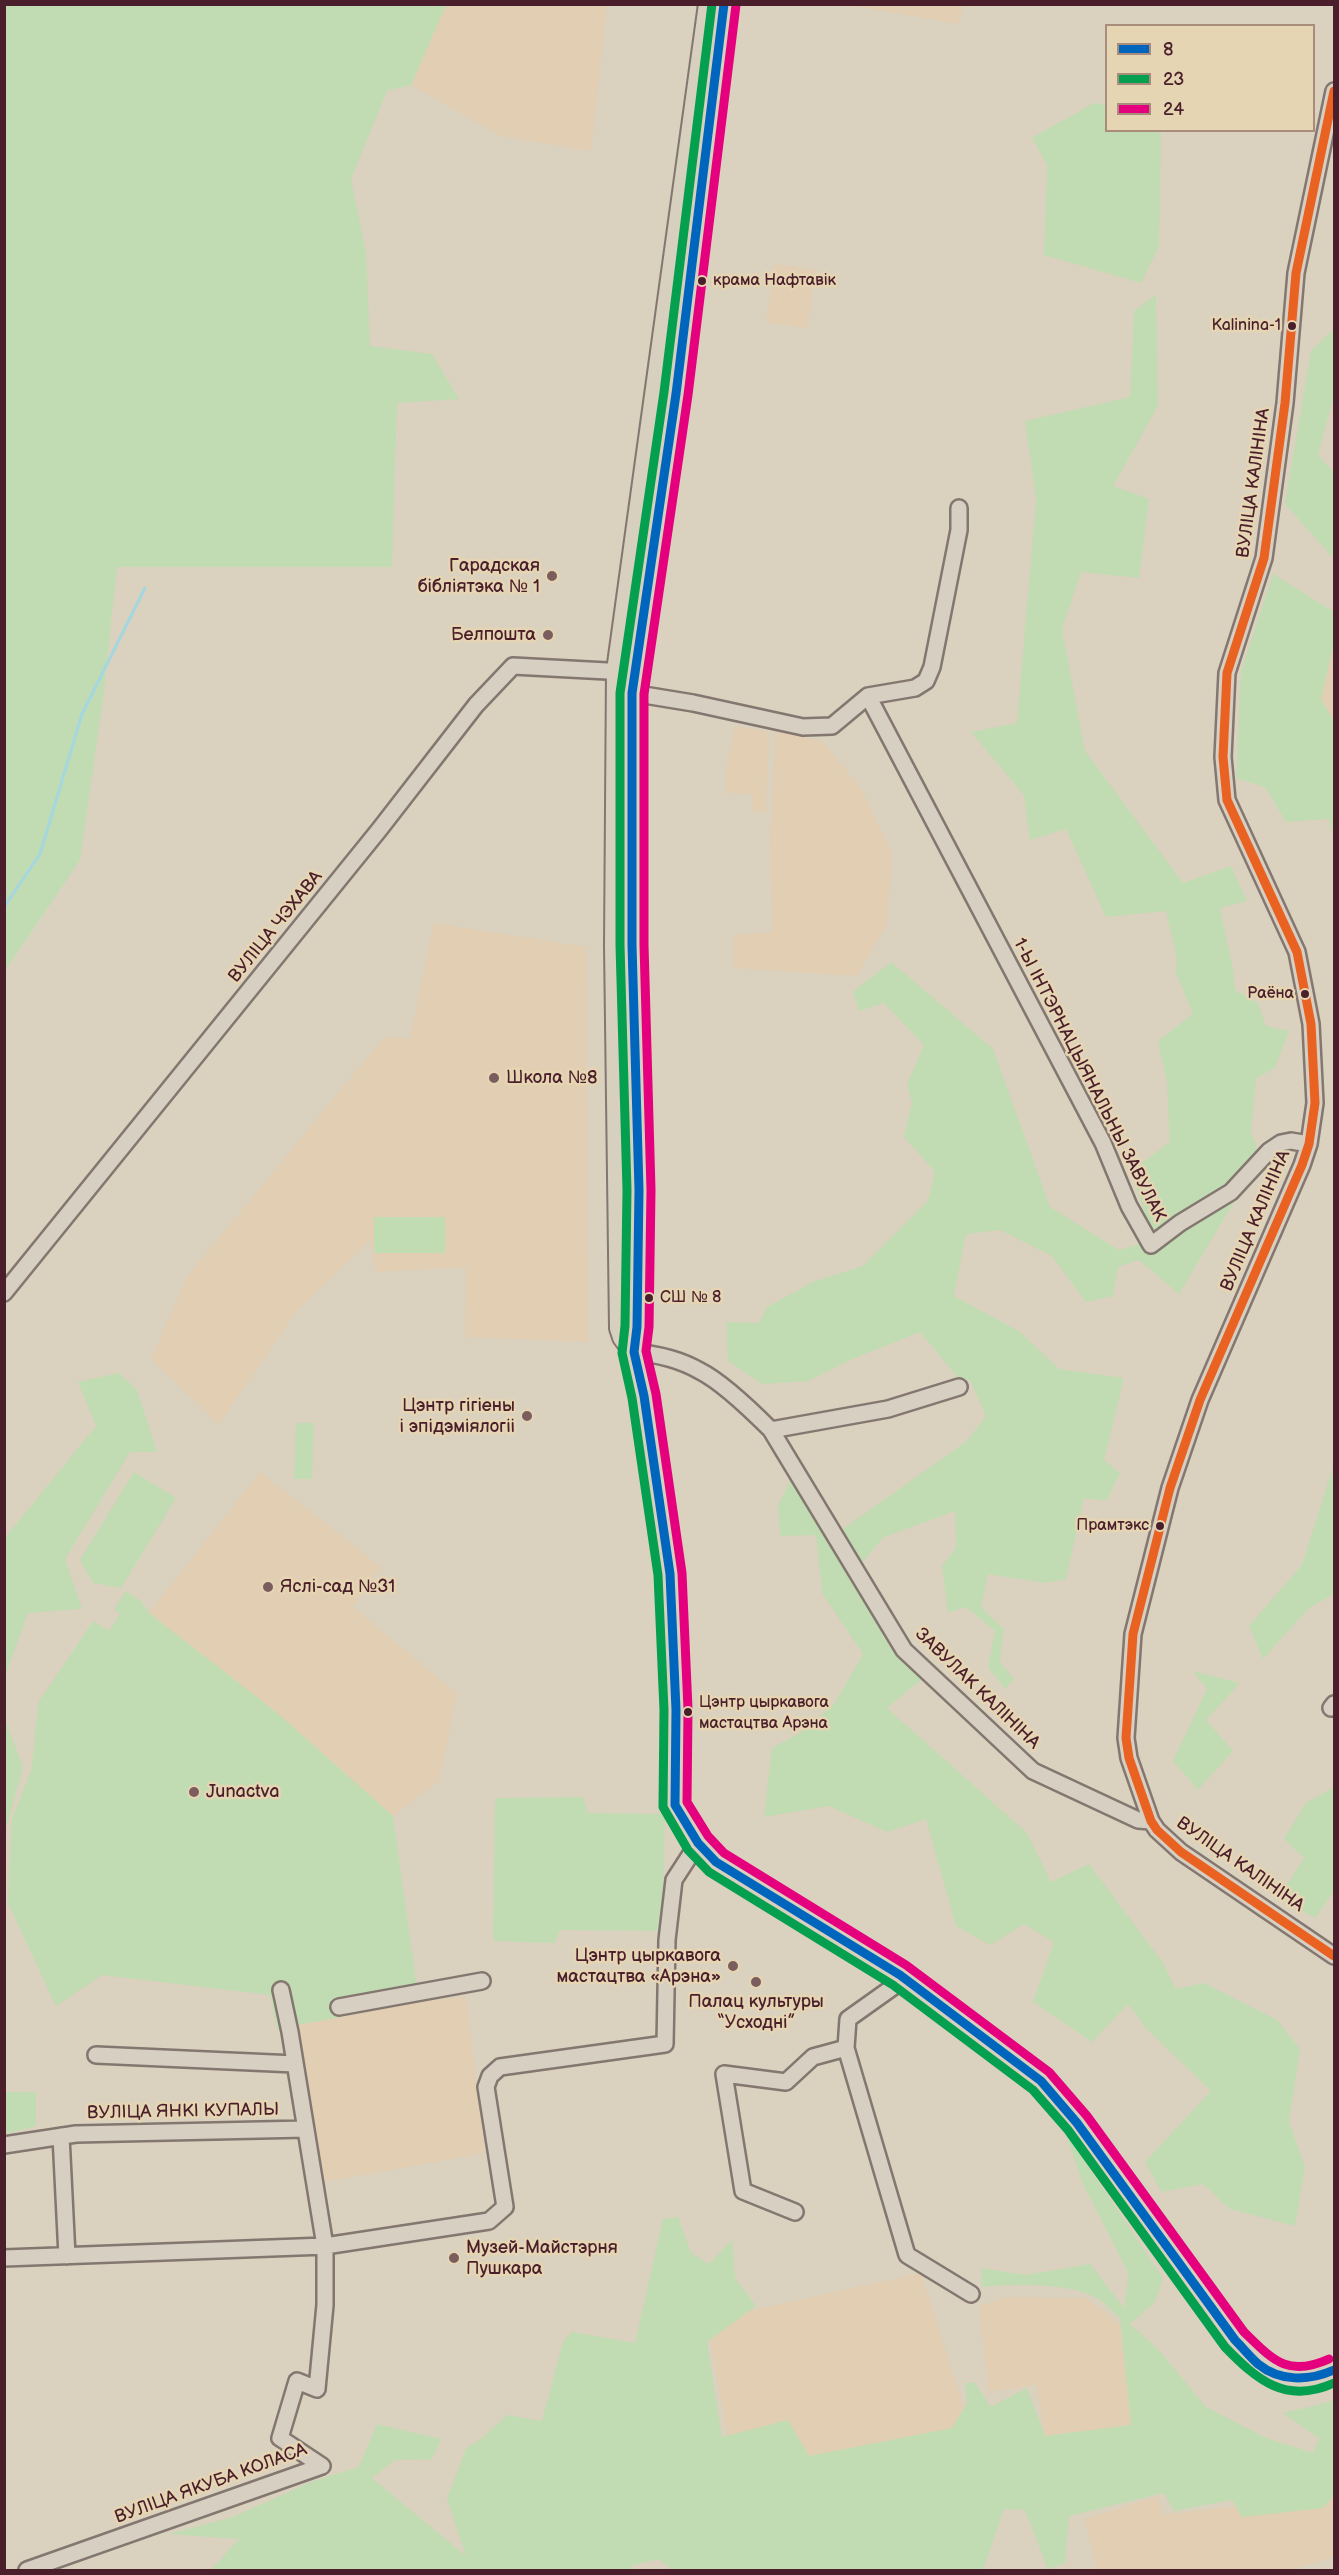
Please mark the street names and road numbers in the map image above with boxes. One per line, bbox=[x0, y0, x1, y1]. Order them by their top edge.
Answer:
street label: ВУЛІЦА КАЛІНІНА bbox=[1233, 407, 1275, 559]
street label: ВУЛІЦА ЧЭХАВА bbox=[224, 867, 328, 987]
street label: 1-Ы ІНТЭРНАЦЫЯНАЛЬНЫ ЗАВУЛАК bbox=[1008, 935, 1170, 1225]
street label: ВУЛІЦА КАЛІНІНА bbox=[1217, 1147, 1295, 1295]
street label: ЗАВУЛАК КАЛІНІНА bbox=[910, 1624, 1044, 1754]
street label: ВУЛІЦА КАЛІНІНА bbox=[1172, 1813, 1308, 1917]
street label: ВУЛІЦА ЯНКІ КУПАЛЫ bbox=[87, 2100, 279, 2124]
street label: ВУЛІЦА ЯКУБА КОЛАСА bbox=[112, 2439, 310, 2529]

